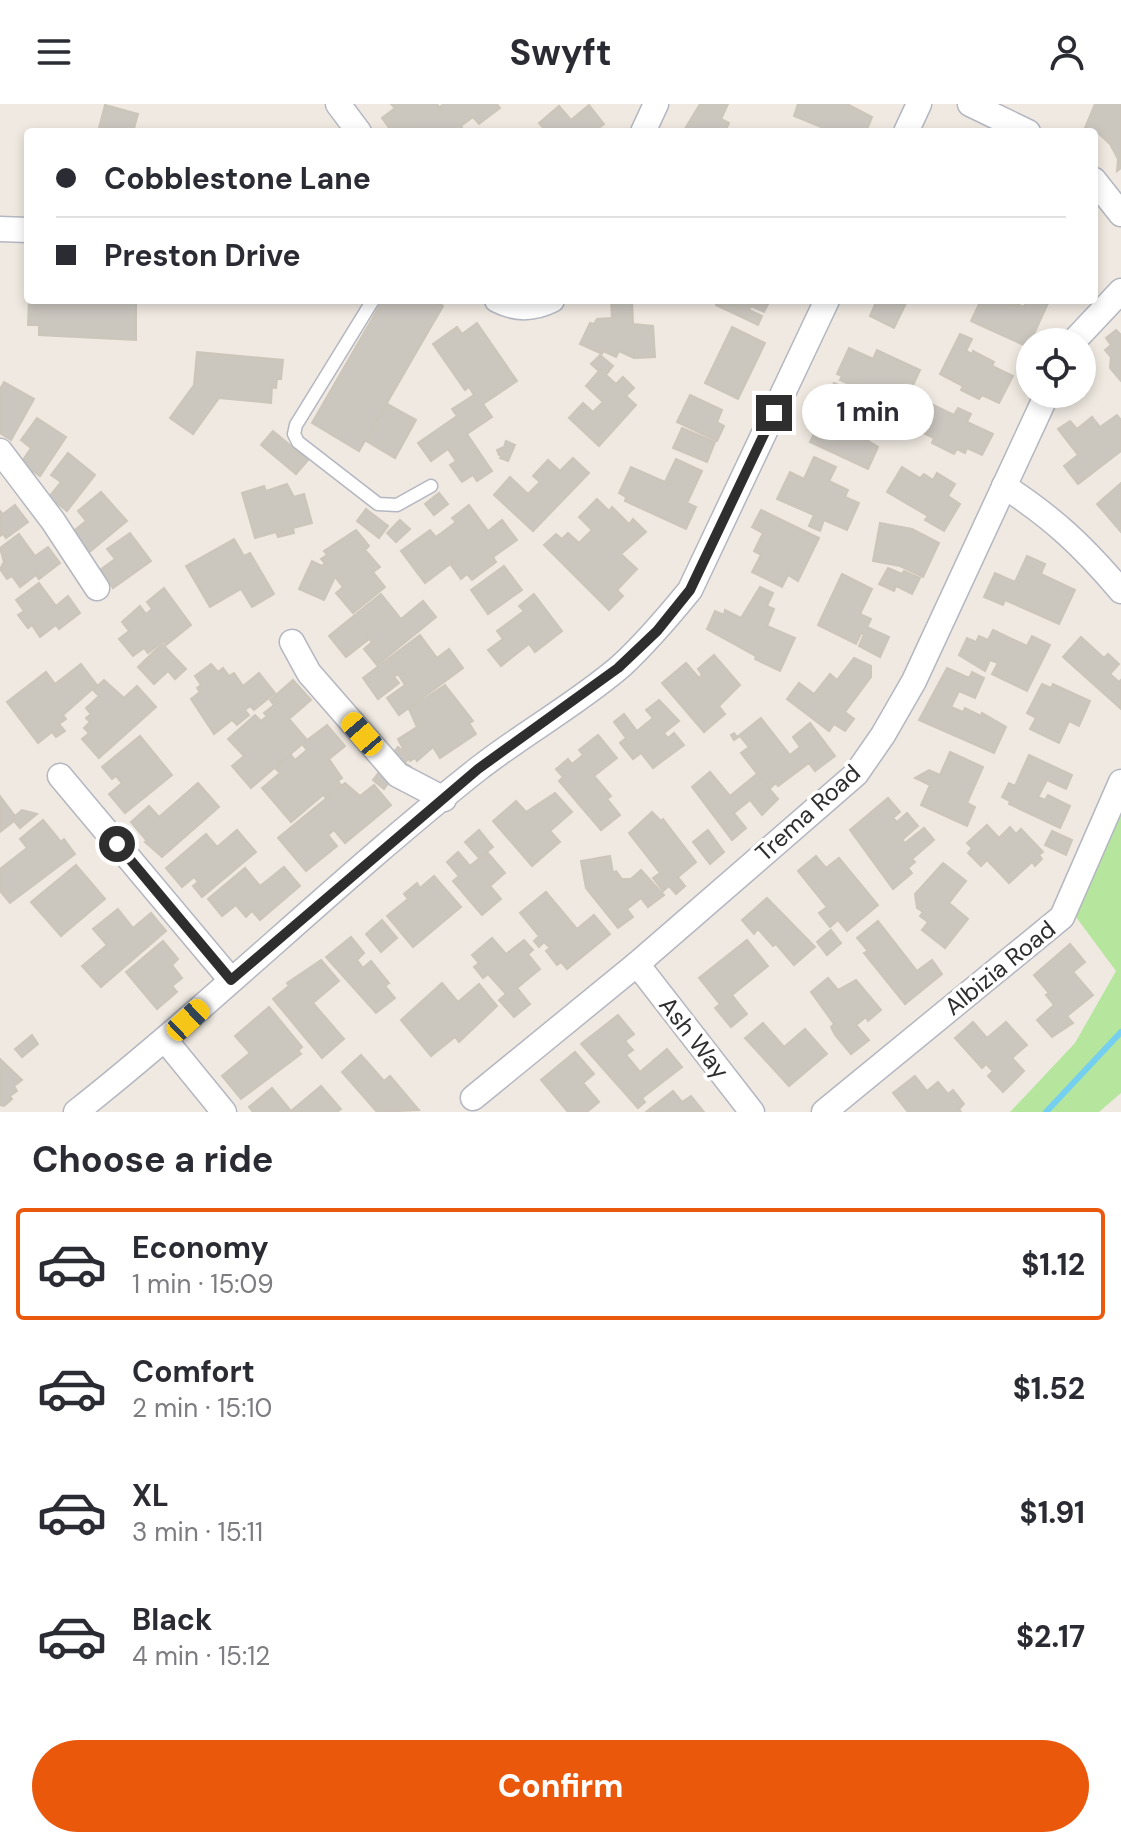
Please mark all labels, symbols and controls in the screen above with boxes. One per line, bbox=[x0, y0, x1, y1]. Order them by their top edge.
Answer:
text: Swyft bbox=[510, 29, 611, 76]
icon: menu bbox=[32, 30, 76, 74]
icon: person bbox=[1045, 30, 1089, 74]
text: Cobblestone Lane bbox=[104, 159, 371, 198]
text: Preston Drive bbox=[104, 236, 301, 275]
map controls bbox=[1016, 328, 1096, 408]
button: locate bbox=[1016, 328, 1096, 408]
callout: 1 min bbox=[802, 385, 934, 441]
route end bbox=[756, 395, 792, 431]
text: 1 min bbox=[836, 395, 900, 429]
car bbox=[337, 708, 387, 760]
street label: Trema Road bbox=[749, 757, 867, 868]
route start bbox=[99, 826, 135, 862]
street label: Albizia Road bbox=[938, 913, 1062, 1022]
street label: Ash Way bbox=[653, 990, 736, 1085]
car bbox=[162, 995, 214, 1045]
text: Choose a ride bbox=[32, 1136, 273, 1183]
icon: car bbox=[36, 1228, 108, 1300]
text: Economy bbox=[132, 1228, 269, 1267]
text: $1.12 bbox=[1021, 1245, 1085, 1284]
text: 1 min · 15:09 bbox=[132, 1267, 274, 1301]
icon: car bbox=[36, 1352, 108, 1424]
text: Comfort bbox=[132, 1352, 255, 1391]
text: $1.52 bbox=[1013, 1369, 1085, 1408]
text: 2 min · 15:10 bbox=[132, 1391, 272, 1425]
icon: car bbox=[36, 1476, 108, 1548]
text: XL bbox=[132, 1476, 169, 1515]
text: $1.91 bbox=[1020, 1493, 1085, 1532]
text: 3 min · 15:11 bbox=[132, 1515, 263, 1549]
icon: car bbox=[36, 1600, 108, 1672]
text: Black bbox=[132, 1600, 212, 1639]
text: $2.17 bbox=[1016, 1617, 1085, 1656]
text: 4 min · 15:12 bbox=[132, 1639, 270, 1673]
button: Confirm bbox=[32, 1740, 1089, 1832]

